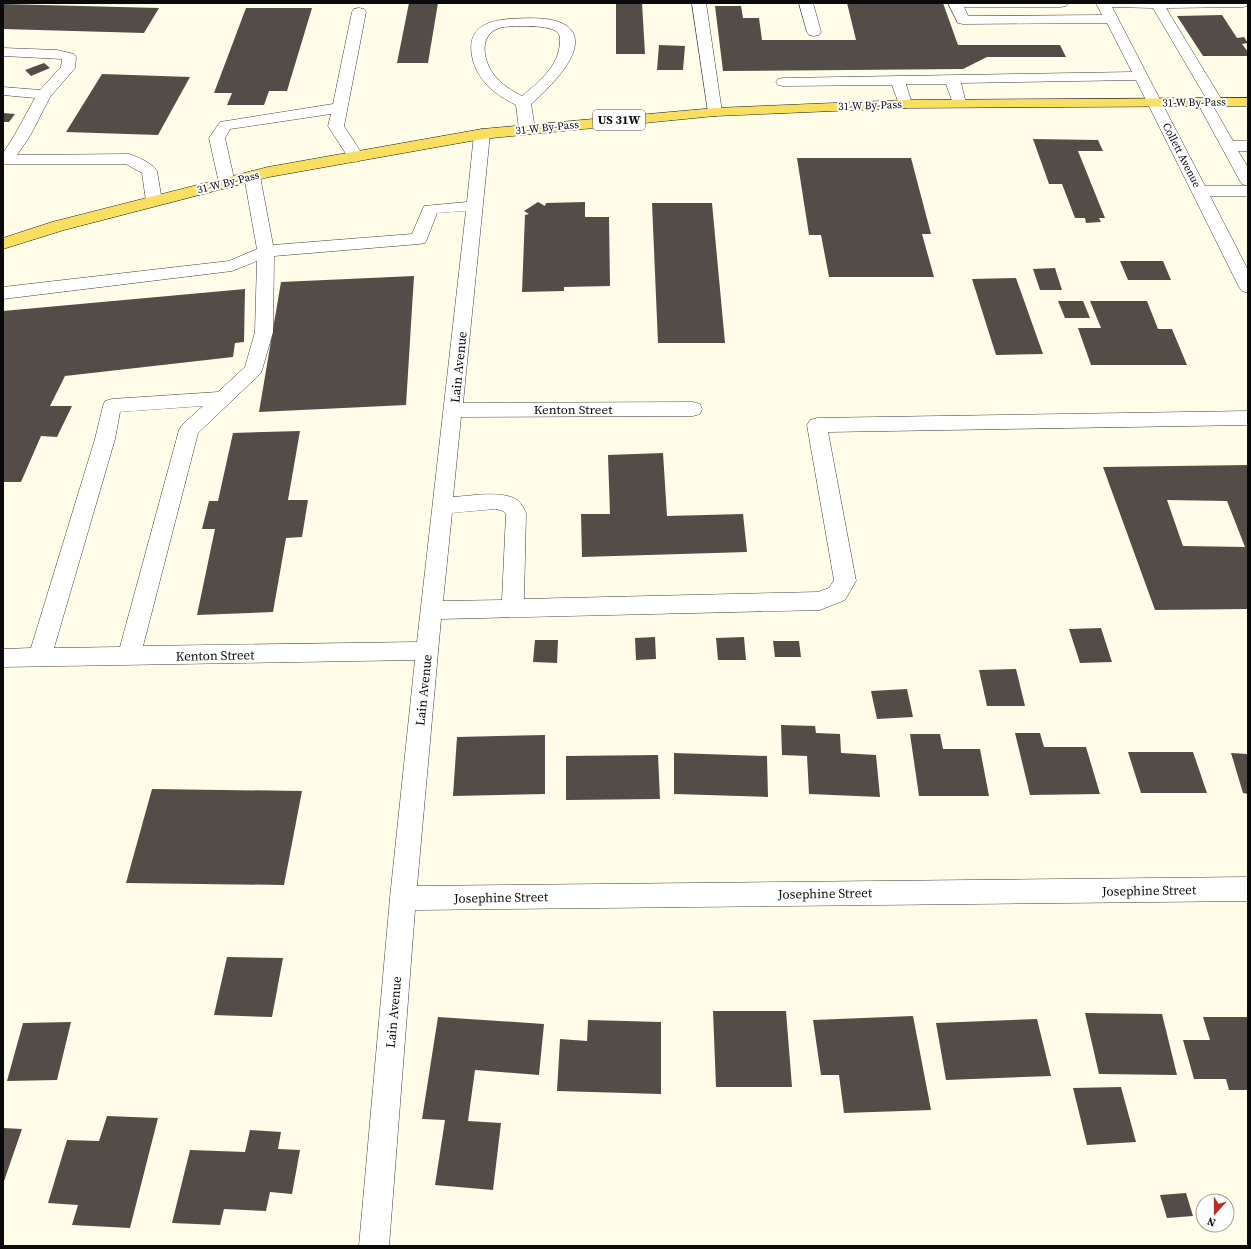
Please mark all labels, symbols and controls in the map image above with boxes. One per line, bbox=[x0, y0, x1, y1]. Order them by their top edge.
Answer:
street label: 31-W By-Pass bbox=[1162, 94, 1226, 111]
street label: 31-W By-Pass bbox=[838, 97, 902, 114]
road number: US 31W bbox=[593, 110, 645, 130]
street label: 31-W By-Pass bbox=[515, 117, 580, 138]
street label: Collett Avenue bbox=[1159, 120, 1205, 191]
street label: 31-W By-Pass bbox=[195, 167, 261, 197]
street label: Lain Avenue bbox=[446, 330, 471, 404]
street label: Kenton Street bbox=[534, 401, 613, 418]
street label: Kenton Street bbox=[175, 646, 255, 665]
street label: Lain Avenue bbox=[411, 653, 436, 727]
street label: Josephine Street bbox=[1101, 881, 1197, 900]
street label: Josephine Street bbox=[777, 884, 873, 903]
street label: Josephine Street bbox=[453, 888, 549, 907]
street label: Lain Avenue bbox=[382, 975, 405, 1049]
north arrow bbox=[1195, 1193, 1235, 1233]
text: N bbox=[1205, 1213, 1218, 1230]

